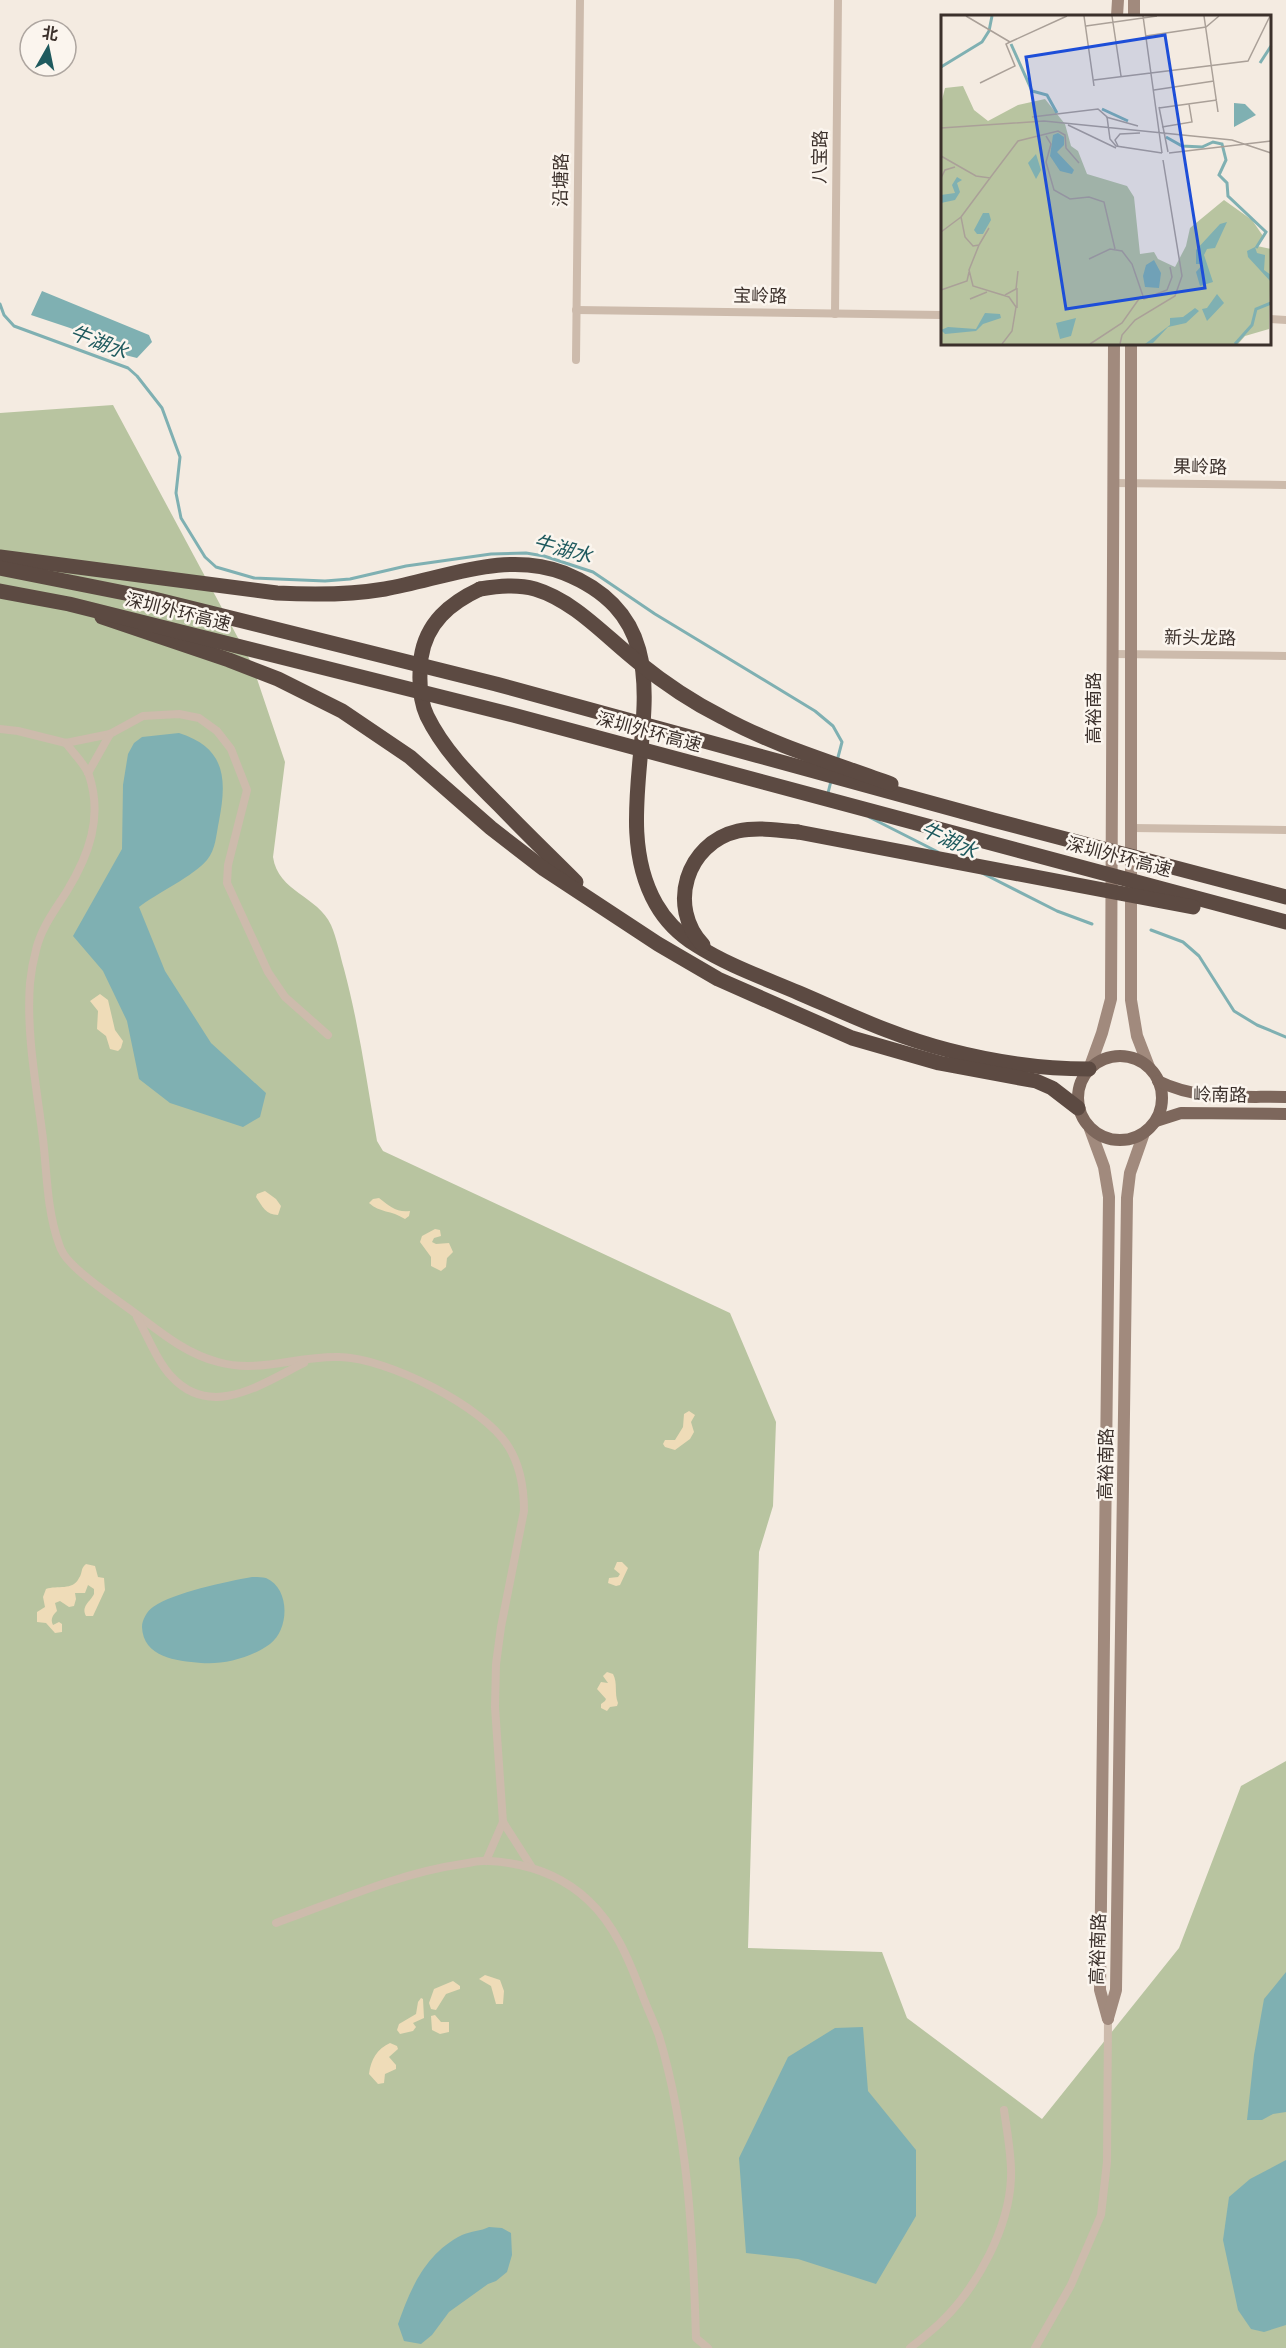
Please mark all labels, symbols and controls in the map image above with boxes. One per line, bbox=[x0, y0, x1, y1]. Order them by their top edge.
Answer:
inset map bbox=[941, 15, 1271, 345]
north arrow bbox=[18, 18, 78, 78]
text: 北 bbox=[41, 23, 60, 44]
street label: 八宝路 bbox=[809, 130, 830, 184]
street label: 沿塘路 bbox=[550, 153, 571, 207]
street label: 宝岭路 bbox=[733, 285, 787, 306]
water label: 牛湖水 bbox=[67, 320, 132, 364]
street label: 果岭路 bbox=[1173, 456, 1227, 477]
water label: 牛湖水 bbox=[531, 530, 596, 569]
street label: 深圳外环高速 bbox=[123, 588, 233, 635]
street label: 新头龙路 bbox=[1164, 626, 1236, 649]
street label: 高裕南路 bbox=[1083, 672, 1104, 744]
street label: 深圳外环高速 bbox=[594, 707, 704, 756]
water label: 牛湖水 bbox=[917, 816, 982, 864]
street label: 深圳外环高速 bbox=[1064, 832, 1174, 881]
street label: 岭南路 bbox=[1193, 1084, 1247, 1105]
street label: 高裕南路 bbox=[1094, 1428, 1117, 1500]
street label: 高裕南路 bbox=[1086, 1913, 1109, 1985]

